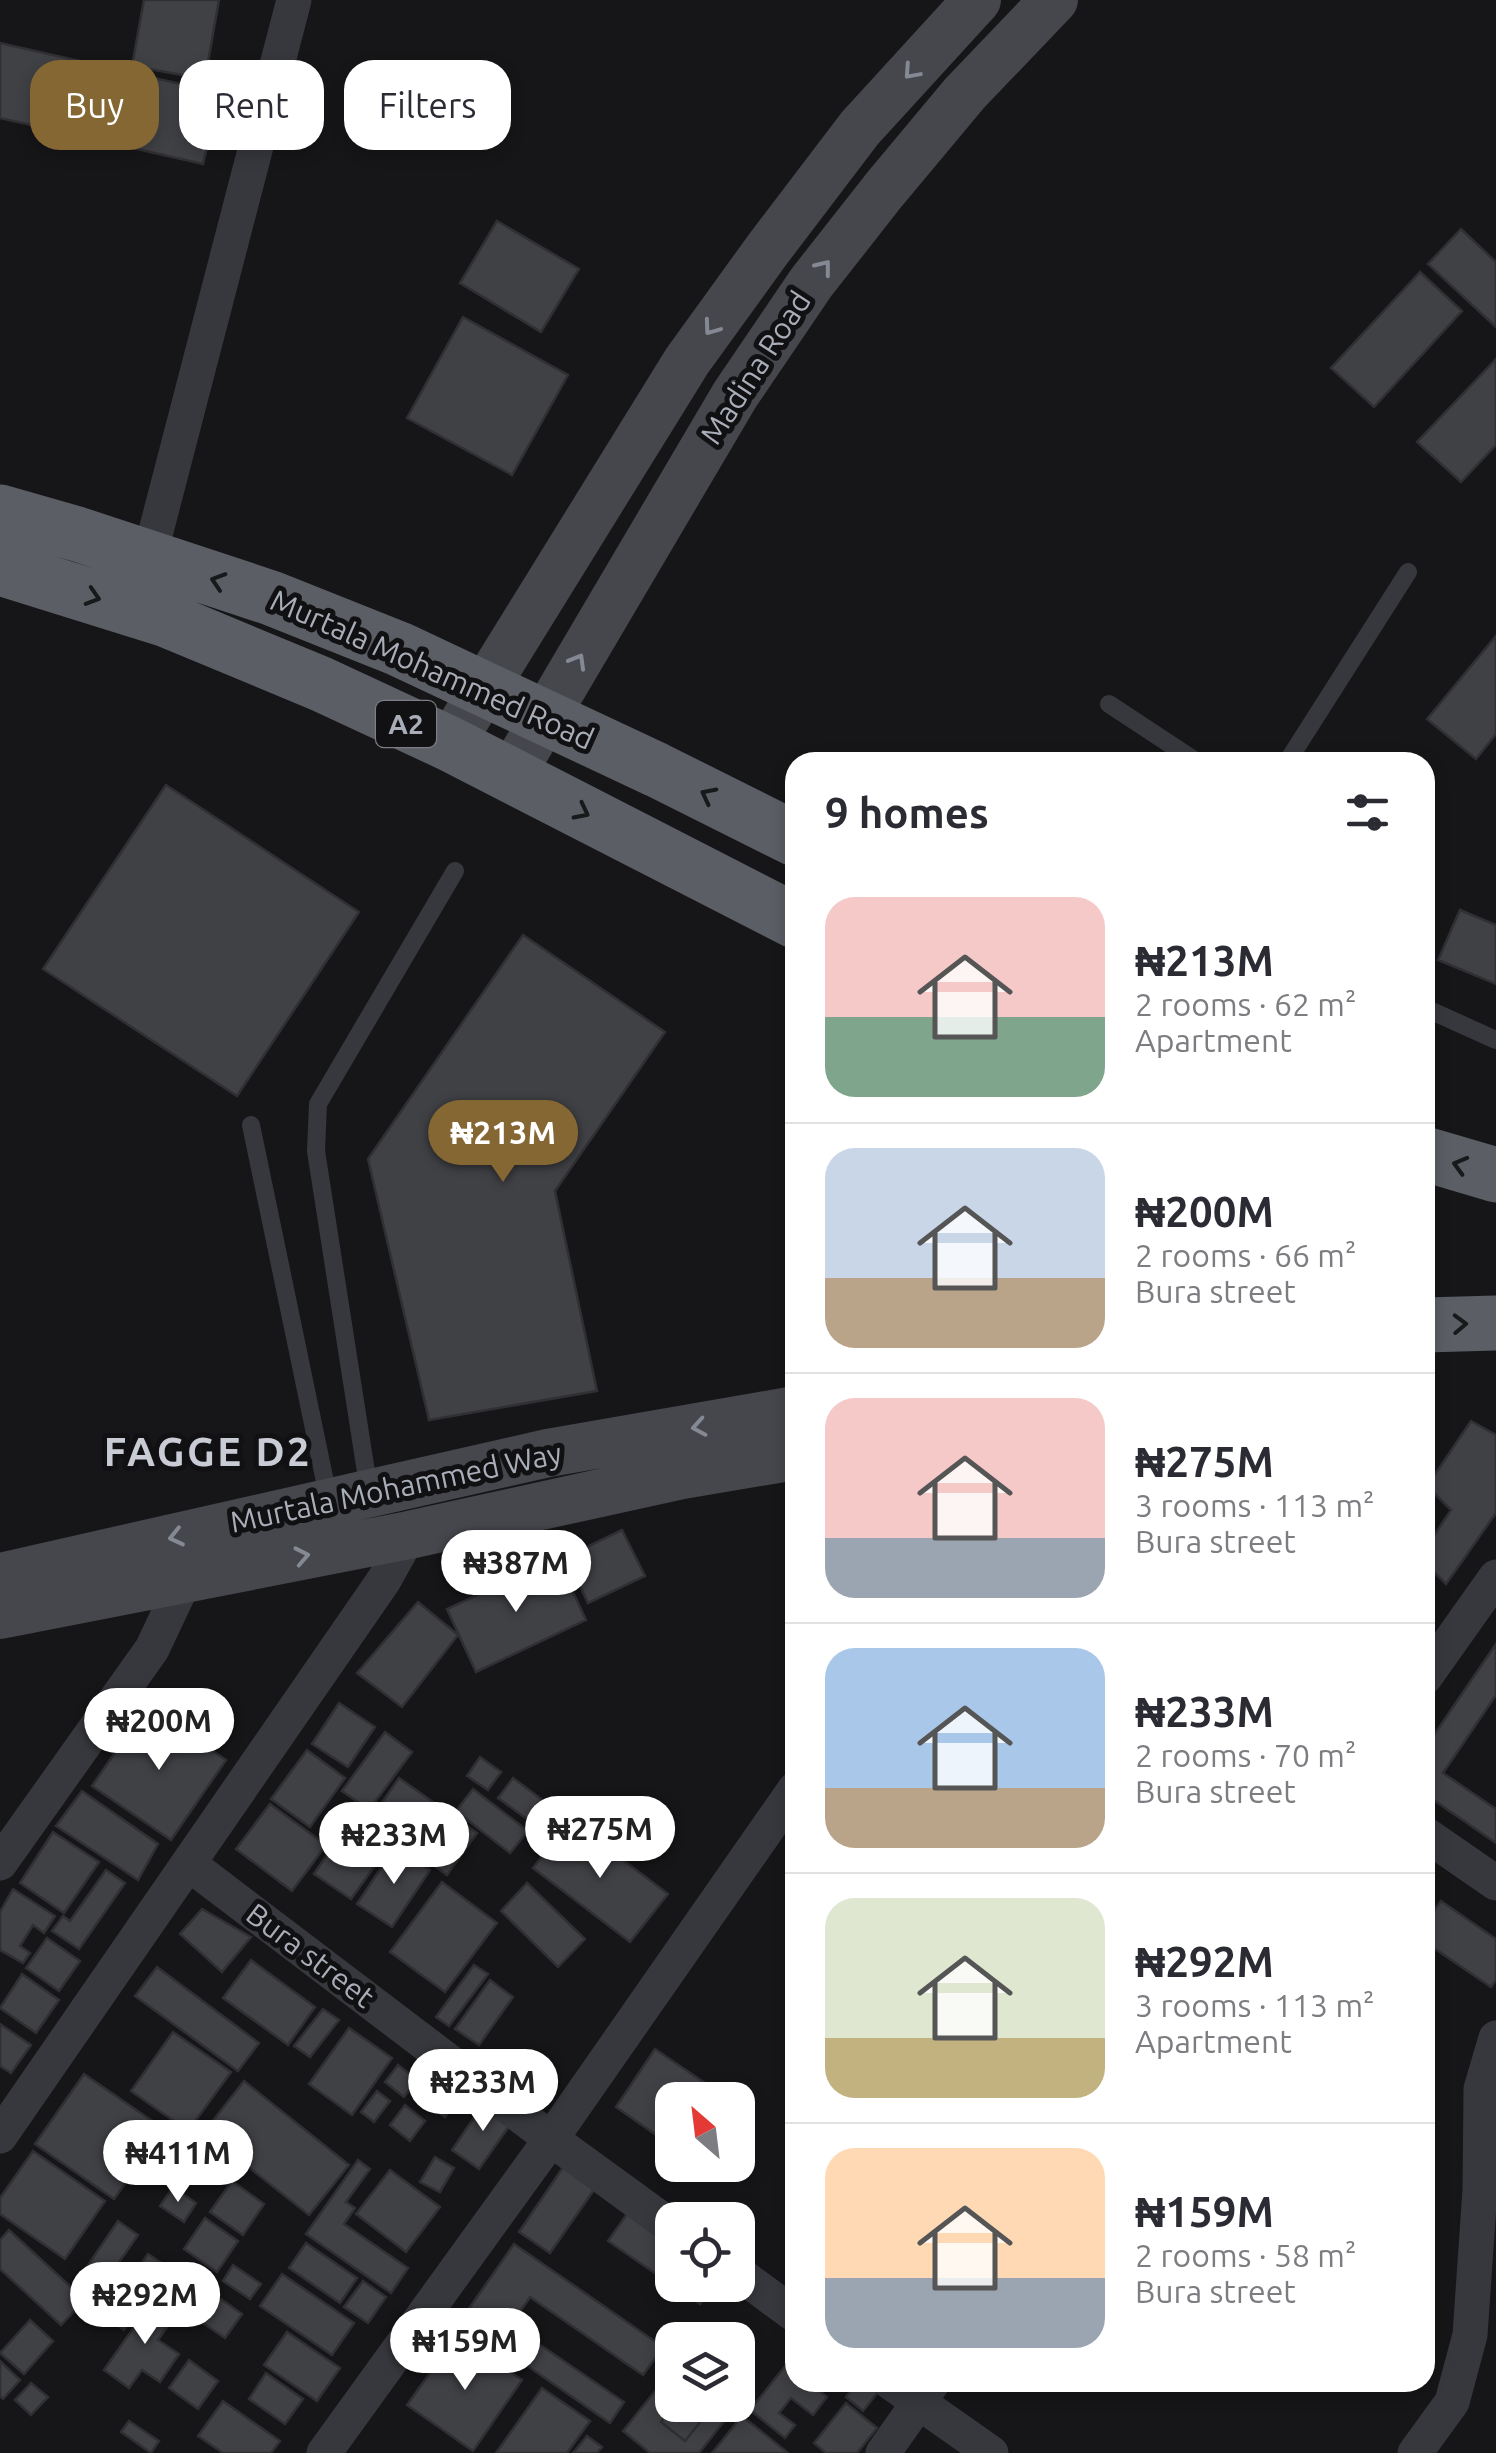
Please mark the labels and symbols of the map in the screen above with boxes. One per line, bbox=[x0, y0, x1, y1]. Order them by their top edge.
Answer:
one-way arrow bbox=[904, 60, 922, 79]
one-way arrow bbox=[812, 260, 829, 278]
street label: Madina Road bbox=[693, 285, 817, 450]
one-way arrow bbox=[705, 317, 723, 335]
one-way arrow bbox=[211, 572, 228, 592]
street label: Murtala Mohammed Road bbox=[266, 582, 599, 756]
one-way arrow bbox=[84, 586, 101, 606]
one-way arrow bbox=[566, 654, 585, 672]
road number: A2 bbox=[376, 701, 436, 747]
one-way arrow bbox=[700, 787, 718, 807]
one-way arrow bbox=[572, 800, 590, 819]
pin: ₦213M bbox=[433, 1100, 573, 1185]
one-way arrow bbox=[1453, 1156, 1470, 1177]
one-way arrow bbox=[1453, 1313, 1469, 1334]
one-way arrow bbox=[691, 1416, 707, 1437]
district label: FAGGE D2 bbox=[104, 1429, 312, 1474]
street label: Murtala Mohammed Way bbox=[227, 1435, 565, 1539]
one-way arrow bbox=[168, 1525, 185, 1546]
pin: ₦387M bbox=[446, 1530, 586, 1615]
one-way arrow bbox=[294, 1546, 310, 1567]
pin: ₦200M bbox=[89, 1688, 229, 1773]
pin: ₦275M bbox=[530, 1796, 670, 1881]
pin: ₦233M bbox=[324, 1802, 464, 1887]
street label: Bura street bbox=[240, 1896, 381, 2014]
pin: ₦233M bbox=[413, 2049, 553, 2134]
north arrow bbox=[655, 2082, 755, 2182]
pin: ₦411M bbox=[108, 2120, 248, 2205]
pin: ₦292M bbox=[75, 2262, 215, 2347]
pin: ₦159M bbox=[395, 2308, 535, 2393]

